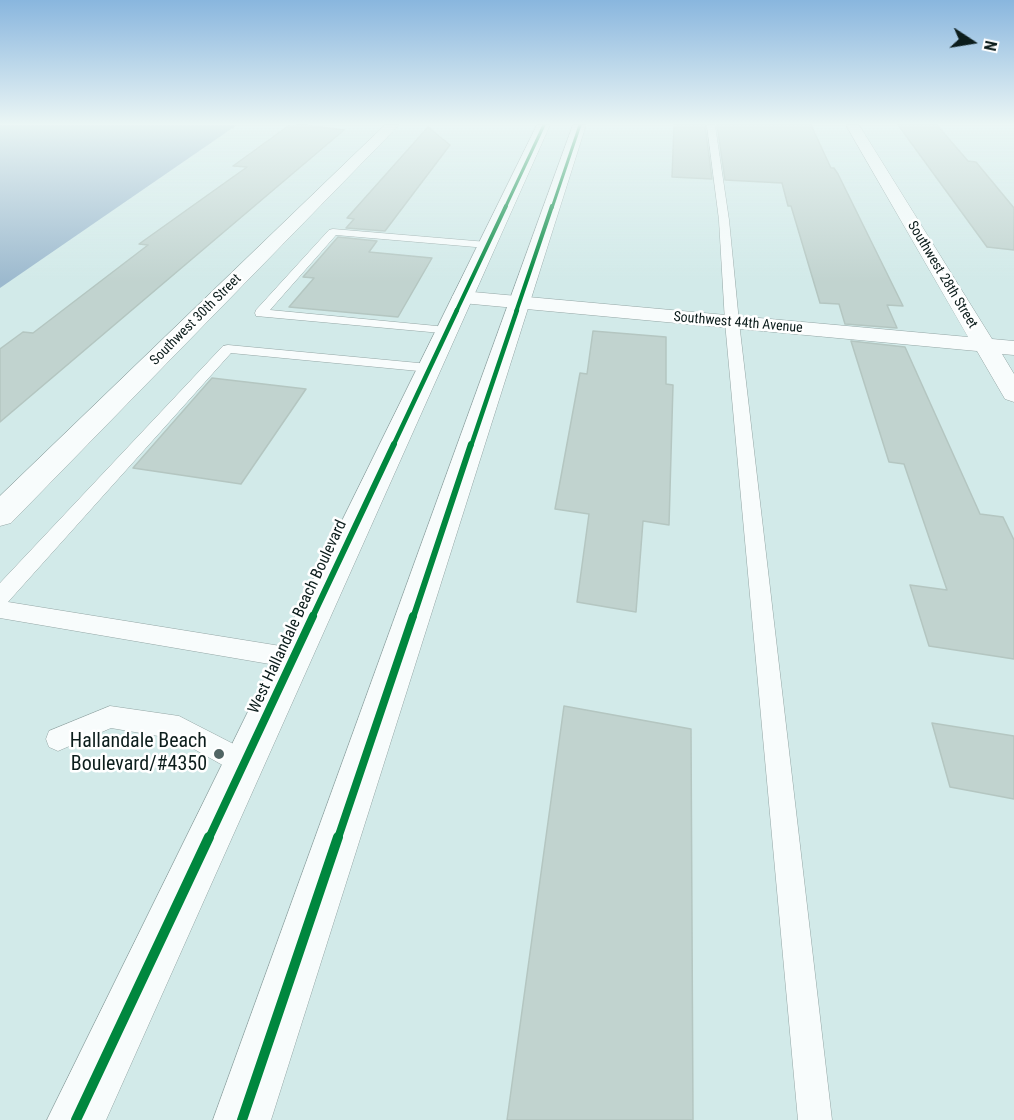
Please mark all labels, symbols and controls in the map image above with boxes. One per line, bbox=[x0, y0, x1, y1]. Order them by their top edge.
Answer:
north arrow bbox=[942, 12, 1002, 72]
text: N bbox=[980, 39, 1000, 53]
street label: Southwest 28th Street bbox=[903, 218, 981, 332]
street label: Southwest 30th Street bbox=[147, 271, 245, 369]
street label: Southwest 44th Avenue bbox=[673, 309, 803, 337]
street label: West Hallandale Beach Boulevard bbox=[245, 517, 351, 717]
place label: Hallandale Beach Boulevard/#4350 bbox=[70, 730, 207, 777]
marker: Hallandale Beach Boulevard/#4350 bbox=[212, 747, 226, 761]

